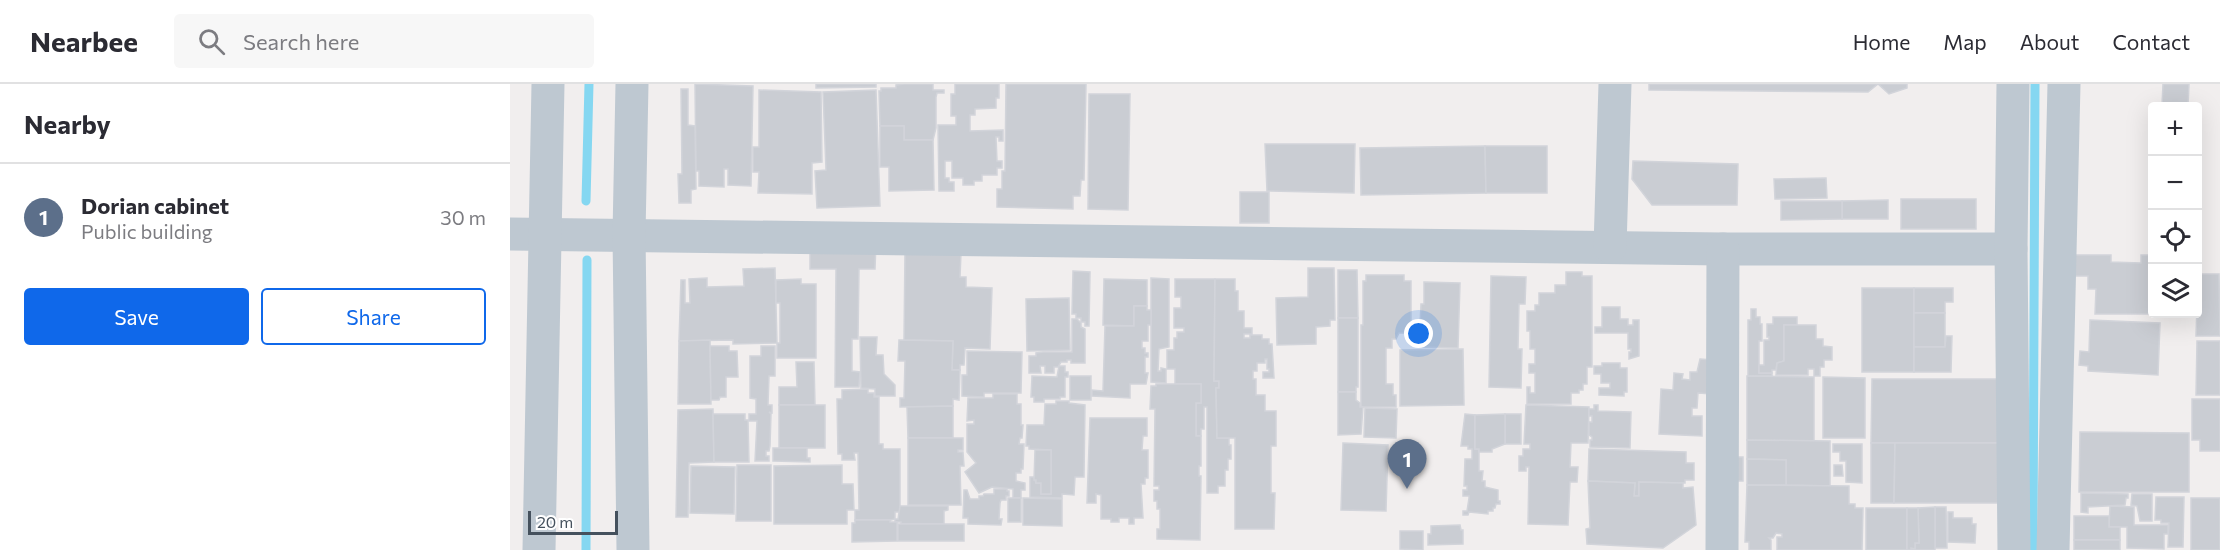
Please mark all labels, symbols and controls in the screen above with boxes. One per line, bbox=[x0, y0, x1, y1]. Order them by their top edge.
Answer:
search box bbox=[174, 14, 594, 68]
text: Nearbee bbox=[30, 24, 138, 58]
icon: search bbox=[195, 25, 228, 58]
text: Search here bbox=[243, 28, 359, 55]
text: Home bbox=[1853, 29, 1910, 54]
text: Map bbox=[1943, 29, 1987, 54]
text: About bbox=[2020, 29, 2079, 54]
text: Contact bbox=[2112, 29, 2190, 54]
map controls bbox=[2148, 102, 2202, 318]
button: + bbox=[2148, 102, 2202, 156]
text: Nearby bbox=[24, 108, 111, 139]
button: − bbox=[2148, 156, 2202, 210]
text: Dorian cabinet bbox=[81, 192, 229, 219]
text: 1 bbox=[39, 205, 48, 229]
text: 30 m bbox=[440, 205, 486, 229]
button: locate bbox=[2148, 210, 2202, 264]
text: Public building bbox=[81, 219, 213, 243]
button: layers bbox=[2148, 264, 2202, 318]
button: Save bbox=[24, 288, 249, 345]
button: Share bbox=[261, 288, 486, 345]
your location bbox=[1404, 319, 1433, 348]
pin: 1 bbox=[1388, 440, 1426, 489]
scale bar bbox=[528, 508, 618, 536]
text: 20 m bbox=[537, 512, 573, 531]

